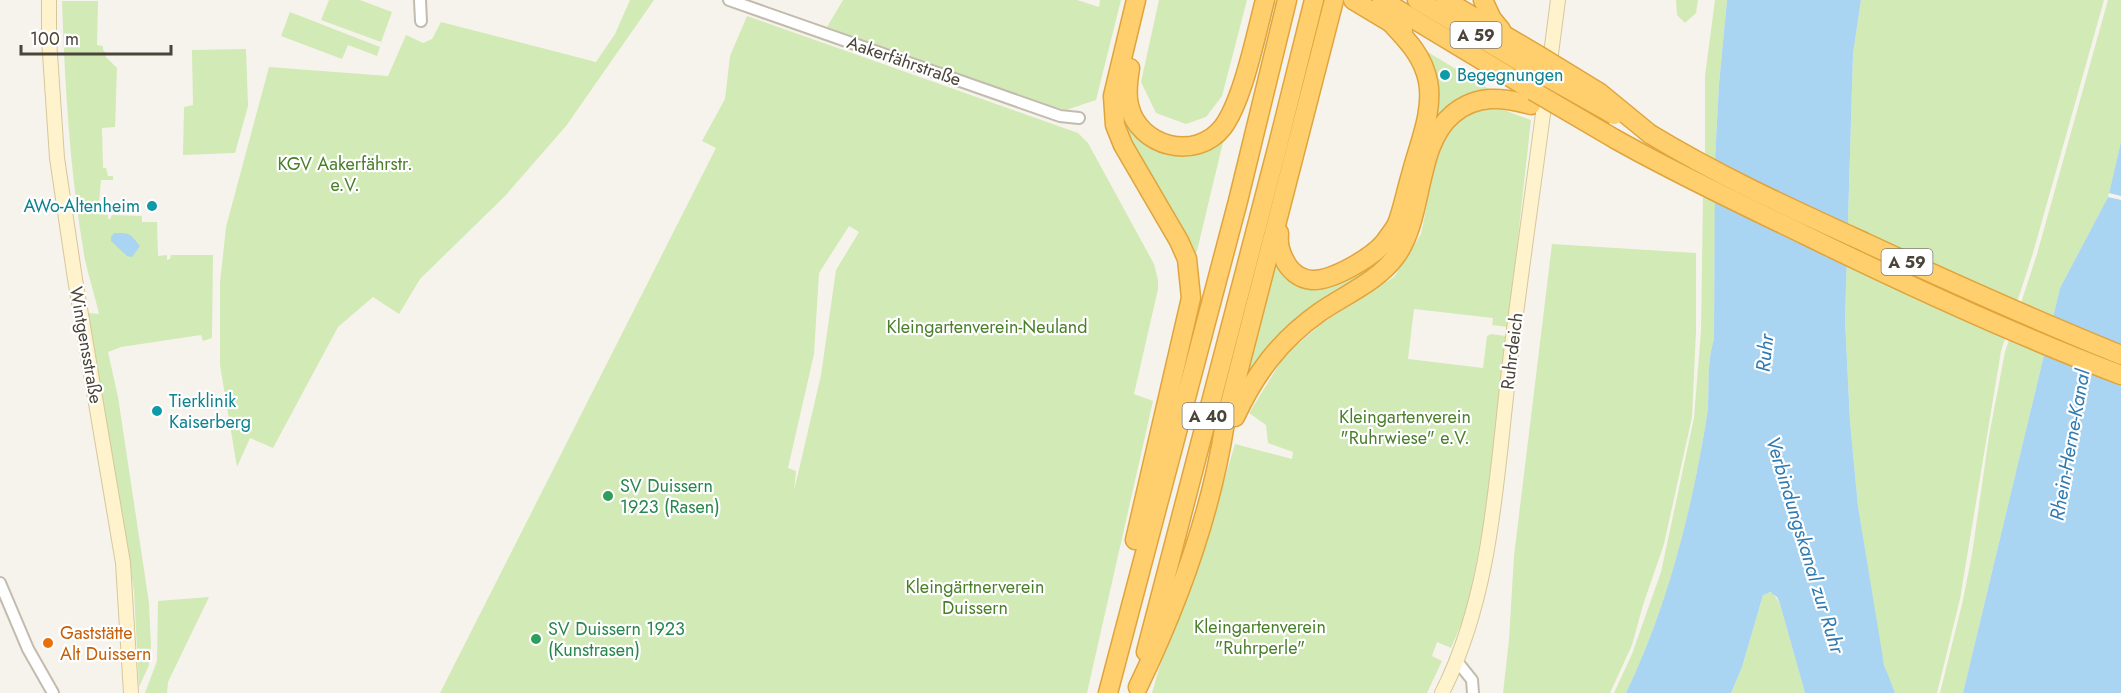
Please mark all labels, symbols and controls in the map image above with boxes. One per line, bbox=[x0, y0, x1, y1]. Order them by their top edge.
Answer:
scale bar bbox=[21, 18, 171, 56]
road number: A 59 bbox=[1450, 22, 1502, 48]
text: 100 m bbox=[30, 26, 79, 52]
street label: Aakerfährstraße bbox=[844, 29, 964, 93]
place label: Begegnungen bbox=[1457, 62, 1563, 88]
marker: Begegnungen bbox=[1438, 68, 1452, 82]
park label: KGV Aakerfährstr. e.V. bbox=[277, 151, 413, 198]
place label: AWo-Altenheim bbox=[23, 193, 140, 219]
marker: AWo-Altenheim bbox=[145, 199, 159, 213]
road number: A 59 bbox=[1882, 249, 1932, 275]
street label: Wintgensstraße bbox=[63, 284, 109, 406]
street label: Ruhrdeich bbox=[1494, 311, 1530, 391]
park label: Kleingartenverein-Neuland bbox=[887, 314, 1087, 340]
water label: Ruhr bbox=[1749, 331, 1782, 373]
water label: Rhein-Herne-Kanal bbox=[2042, 366, 2098, 523]
place label: Tierklinik Kaiserberg bbox=[169, 388, 251, 435]
road number: A 40 bbox=[1182, 403, 1234, 429]
marker: Tierklinik Kaiserberg bbox=[150, 404, 164, 418]
park label: Kleingartenverein "Ruhrwiese" e.V. bbox=[1339, 404, 1471, 451]
water label: Verbindungskanal zur Ruhr bbox=[1758, 433, 1852, 658]
place label: SV Duissern 1923 (Rasen) bbox=[620, 473, 720, 520]
marker: SV Duissern 1923 (Rasen) bbox=[601, 489, 615, 503]
park label: Kleingärtnerverein Duissern bbox=[906, 574, 1044, 621]
park label: Kleingartenverein "Ruhrperle" bbox=[1194, 614, 1326, 661]
place label: SV Duissern 1923 (Kunstrasen) bbox=[548, 616, 685, 663]
place label: Gaststätte Alt Duissern bbox=[60, 620, 152, 667]
marker: SV Duissern 1923 (Kunstrasen) bbox=[529, 632, 543, 646]
marker: Gaststätte Alt Duissern bbox=[41, 636, 55, 650]

